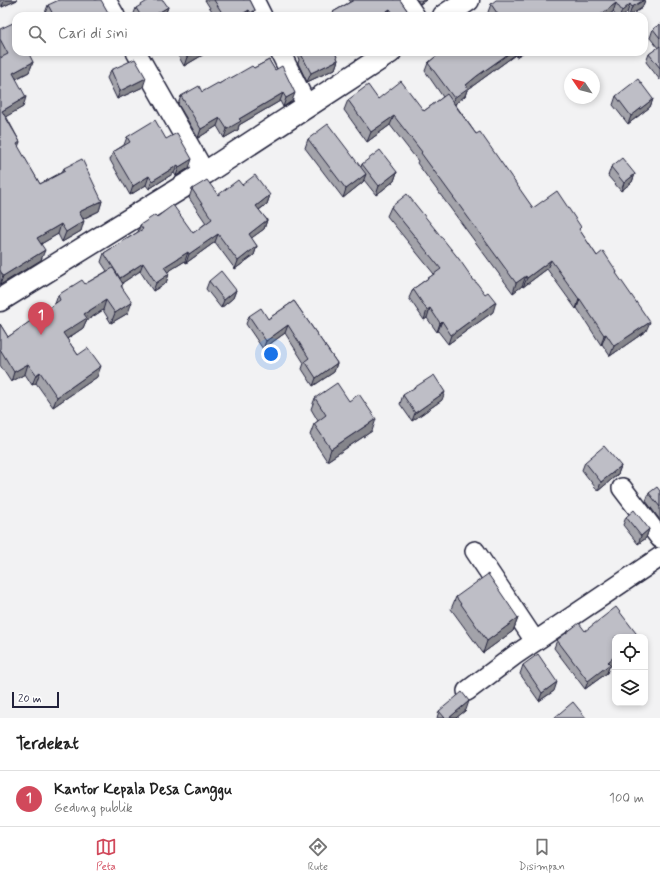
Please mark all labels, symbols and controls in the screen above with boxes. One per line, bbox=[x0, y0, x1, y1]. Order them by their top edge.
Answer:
search box bbox=[12, 12, 648, 56]
icon: search bbox=[26, 23, 48, 45]
text: Cari di sini bbox=[58, 24, 128, 44]
north arrow bbox=[564, 68, 600, 104]
pin: 1 bbox=[28, 302, 54, 335]
your location bbox=[261, 344, 281, 364]
map controls bbox=[612, 634, 648, 706]
button: locate bbox=[612, 634, 648, 670]
button: layers bbox=[612, 670, 648, 706]
scale bar bbox=[12, 690, 59, 709]
text: 20 m bbox=[18, 692, 41, 706]
text: Terdekat bbox=[16, 733, 79, 755]
text: Kantor Kepala Desa Canggu bbox=[54, 780, 232, 800]
text: 1 bbox=[26, 790, 32, 807]
text: 100 m bbox=[609, 790, 644, 807]
text: Gedung publik bbox=[54, 800, 133, 817]
tab: Peta bbox=[95, 836, 117, 874]
tab: Rute bbox=[307, 836, 329, 874]
tab: Disimpan bbox=[519, 836, 565, 874]

